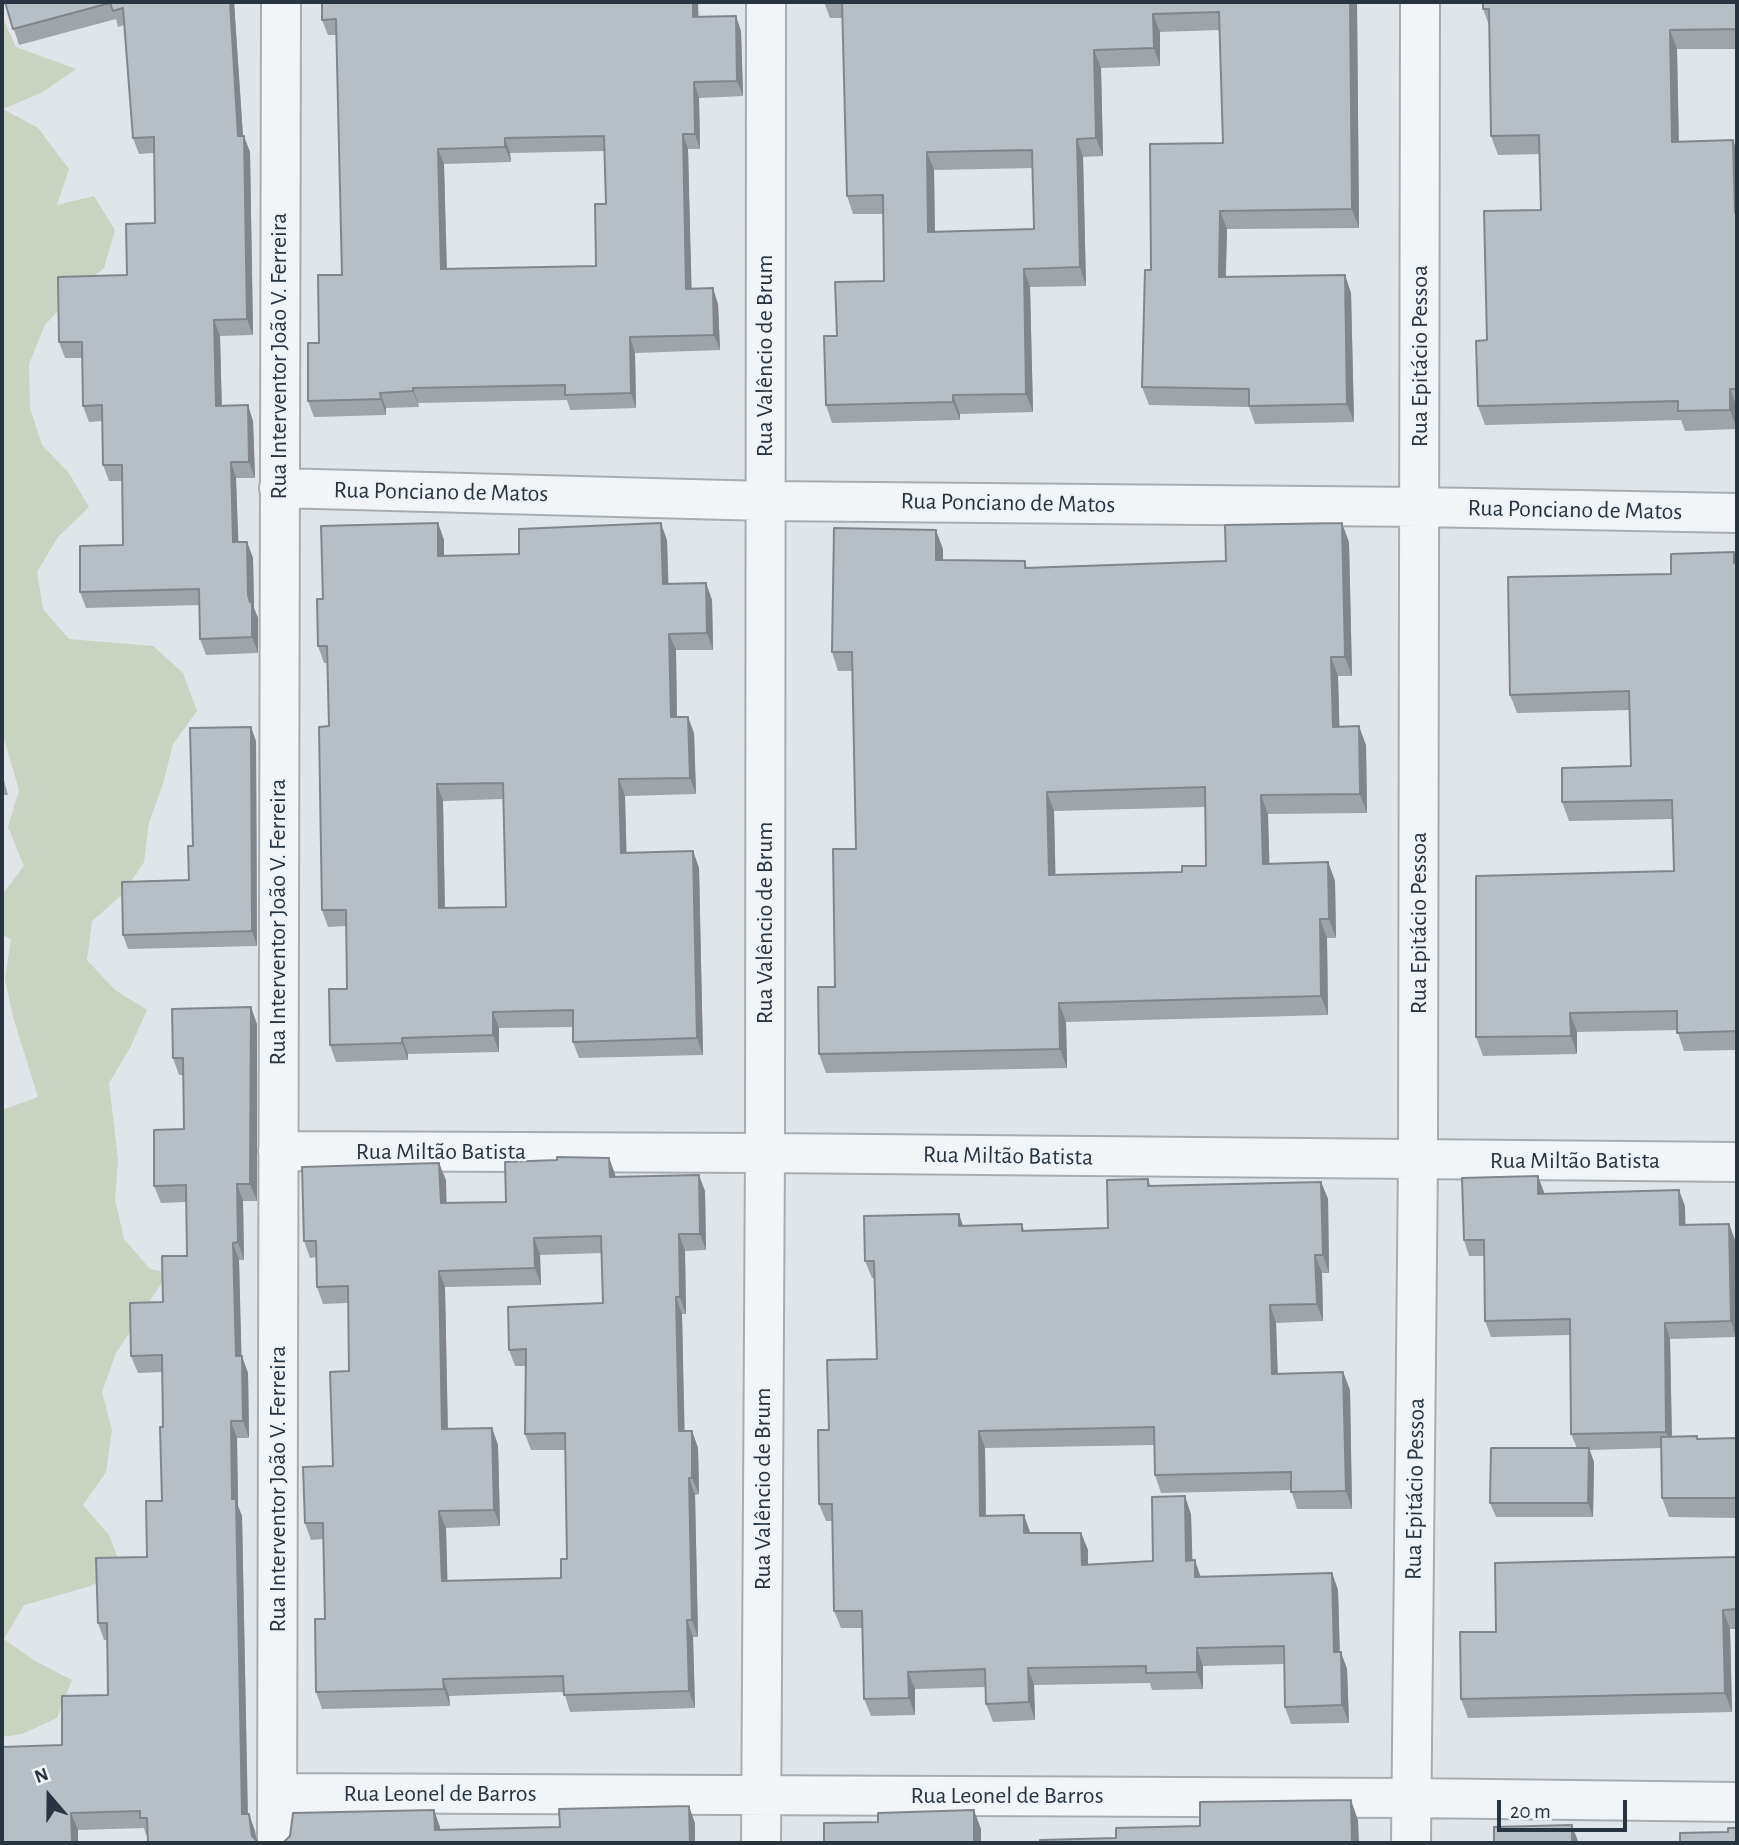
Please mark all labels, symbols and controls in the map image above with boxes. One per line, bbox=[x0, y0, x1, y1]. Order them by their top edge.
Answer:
street label: Rua Interventor João V. Ferreira bbox=[265, 213, 293, 499]
street label: Rua Valêncio de Brum bbox=[751, 255, 779, 457]
street label: Rua Epitácio Pessoa bbox=[1406, 265, 1434, 447]
street label: Rua Ponciano de Matos bbox=[333, 476, 549, 508]
street label: Rua Ponciano de Matos bbox=[900, 487, 1116, 519]
street label: Rua Ponciano de Matos bbox=[1467, 494, 1683, 526]
street label: Rua Interventor João V. Ferreira bbox=[264, 779, 292, 1065]
street label: Rua Valêncio de Brum bbox=[751, 822, 779, 1024]
street label: Rua Epitácio Pessoa bbox=[1405, 832, 1433, 1014]
street label: Rua Miltão Batista bbox=[356, 1138, 526, 1166]
street label: Rua Miltão Batista bbox=[923, 1140, 1093, 1172]
street label: Rua Miltão Batista bbox=[1490, 1147, 1660, 1175]
street label: Rua Interventor João V. Ferreira bbox=[264, 1346, 292, 1632]
street label: Rua Valêncio de Brum bbox=[749, 1388, 777, 1590]
street label: Rua Epitácio Pessoa bbox=[1399, 1398, 1431, 1580]
north arrow bbox=[14, 1761, 84, 1831]
text: N bbox=[32, 1765, 51, 1787]
street label: Rua Leonel de Barros bbox=[343, 1780, 537, 1808]
street label: Rua Leonel de Barros bbox=[910, 1782, 1104, 1810]
scale bar bbox=[1501, 1786, 1630, 1830]
text: 20 m bbox=[1510, 1801, 1551, 1822]

